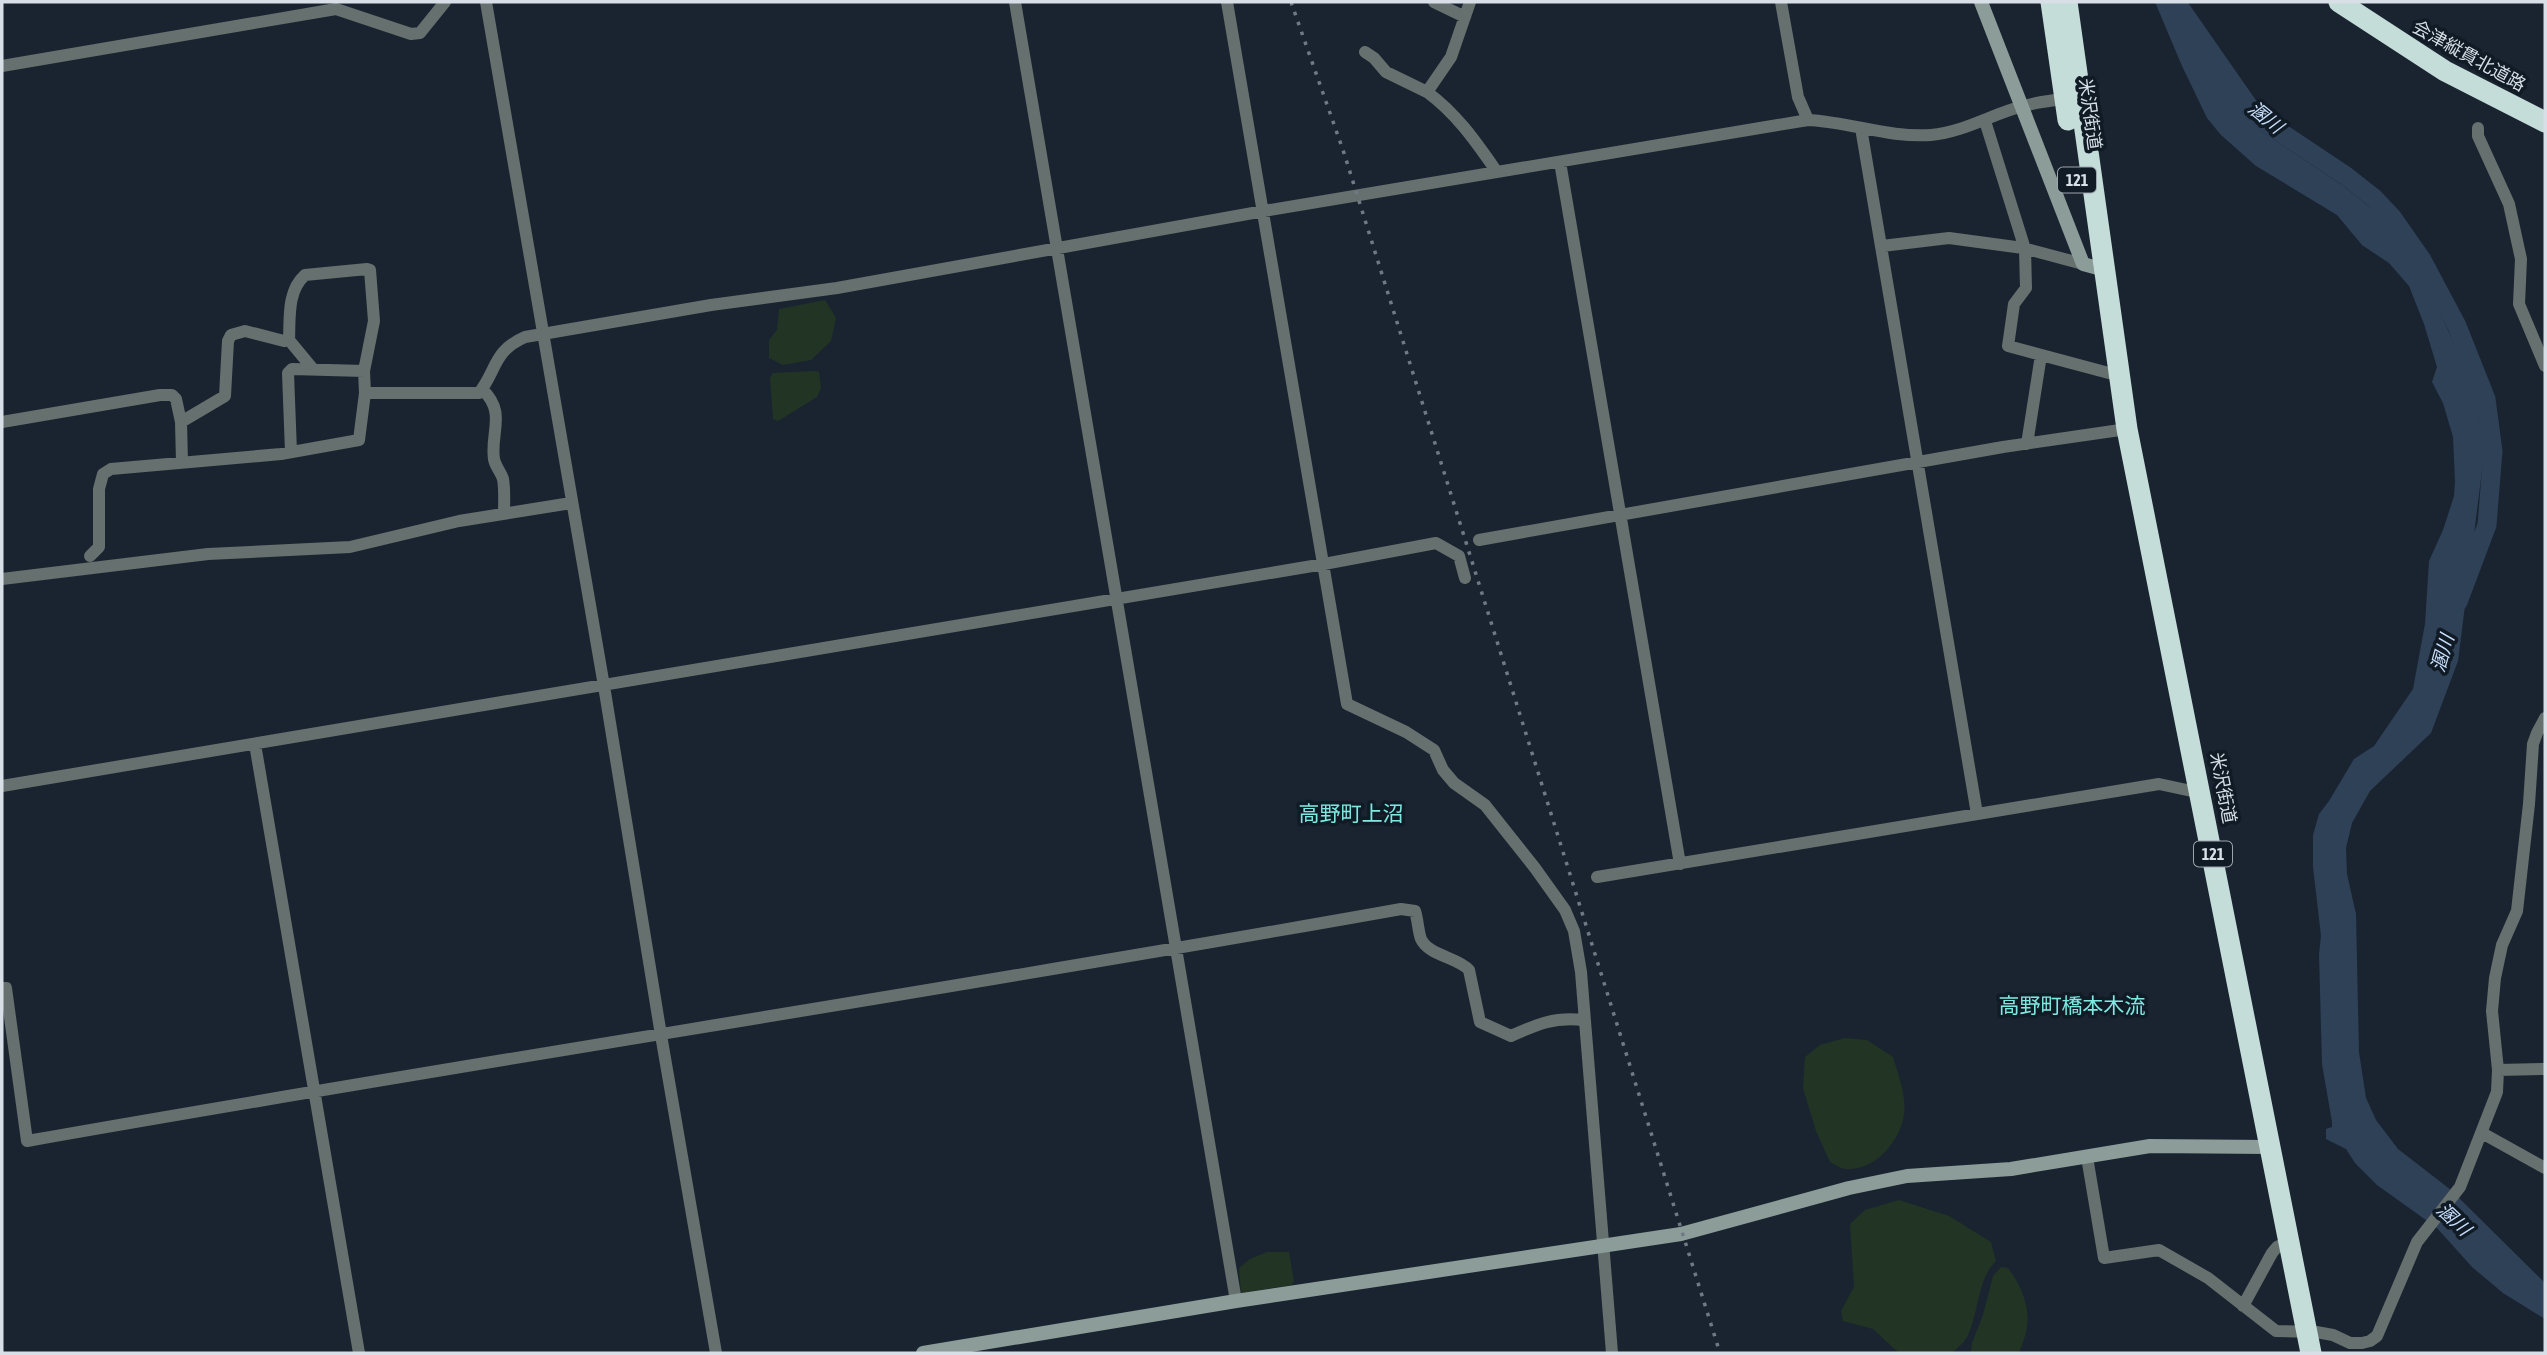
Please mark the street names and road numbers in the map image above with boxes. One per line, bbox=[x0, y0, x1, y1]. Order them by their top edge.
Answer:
street label: 会津縦貫北道路 bbox=[2409, 16, 2529, 95]
street label: 米沢街道 bbox=[2075, 77, 2106, 151]
road number: 121 bbox=[2058, 168, 2096, 192]
street label: 米沢街道 bbox=[2206, 751, 2241, 825]
road number: 121 bbox=[2194, 842, 2232, 866]

